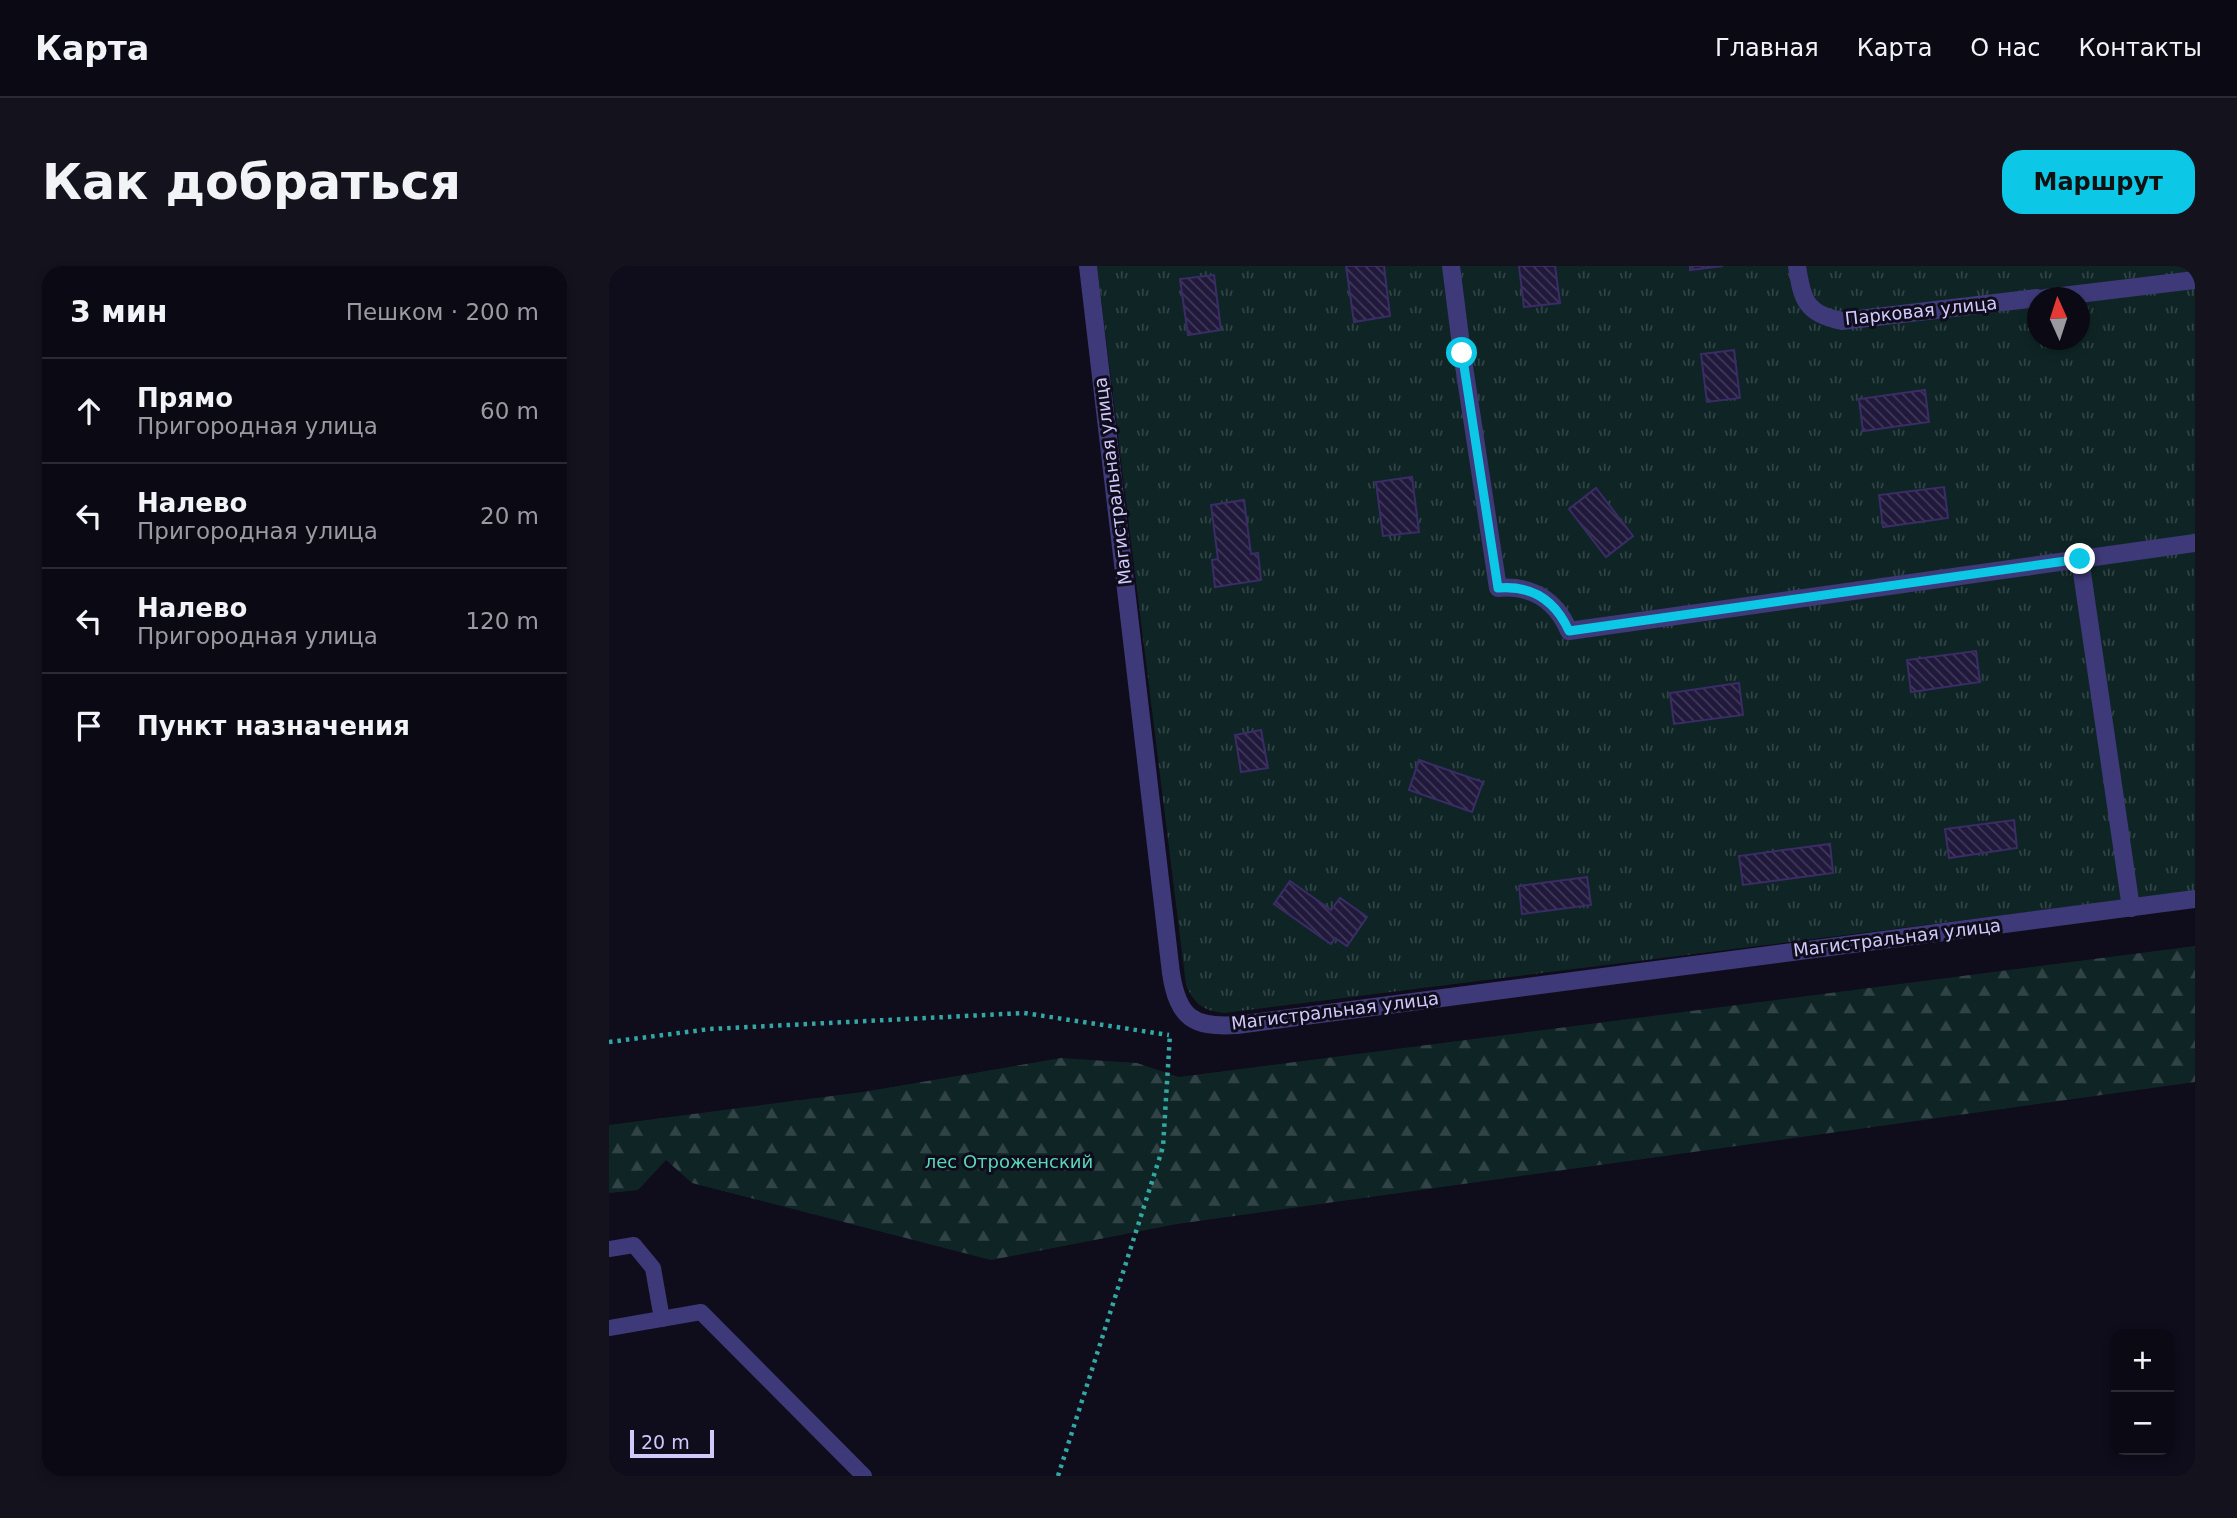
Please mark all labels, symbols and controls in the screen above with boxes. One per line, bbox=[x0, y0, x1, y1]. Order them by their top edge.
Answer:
text: Карта bbox=[35, 29, 149, 68]
text: Главная bbox=[1715, 34, 1819, 62]
text: Карта bbox=[1857, 34, 1932, 62]
text: О нас bbox=[1970, 34, 2040, 62]
text: Контакты bbox=[2078, 34, 2202, 62]
button: Маршрут bbox=[2002, 150, 2195, 214]
text: Как добраться bbox=[42, 154, 461, 211]
north arrow bbox=[2027, 287, 2090, 350]
street label: Парковая улица bbox=[1844, 292, 1998, 329]
text: 3 мин bbox=[70, 294, 168, 329]
text: Пешком · 200 m bbox=[346, 299, 539, 325]
route start bbox=[1446, 337, 1477, 368]
street label: Магистральная улица bbox=[1089, 376, 1136, 586]
text: Прямо bbox=[137, 383, 233, 413]
icon: ahead bbox=[70, 392, 108, 430]
text: 60 m bbox=[480, 398, 539, 424]
text: Пригородная улица bbox=[137, 413, 378, 439]
text: Налево bbox=[137, 488, 247, 518]
icon: left bbox=[70, 497, 108, 535]
text: 20 m bbox=[480, 503, 539, 529]
text: Пригородная улица bbox=[137, 518, 378, 544]
route end bbox=[2064, 543, 2095, 574]
text: Налево bbox=[137, 593, 247, 623]
icon: left bbox=[70, 602, 108, 640]
text: 120 m bbox=[465, 608, 539, 634]
text: Пригородная улица bbox=[137, 623, 378, 649]
icon: arrive bbox=[70, 707, 108, 745]
text: Пункт назначения bbox=[137, 711, 410, 741]
street label: Магистральная улица bbox=[1792, 914, 2002, 961]
street label: Магистральная улица bbox=[1230, 987, 1440, 1034]
park label: лес Отроженский bbox=[925, 1151, 1093, 1172]
map controls bbox=[2111, 1329, 2174, 1455]
button: + bbox=[2111, 1329, 2174, 1392]
button: − bbox=[2111, 1392, 2174, 1455]
scale bar bbox=[630, 1427, 714, 1459]
text: 20 m bbox=[641, 1431, 690, 1453]

